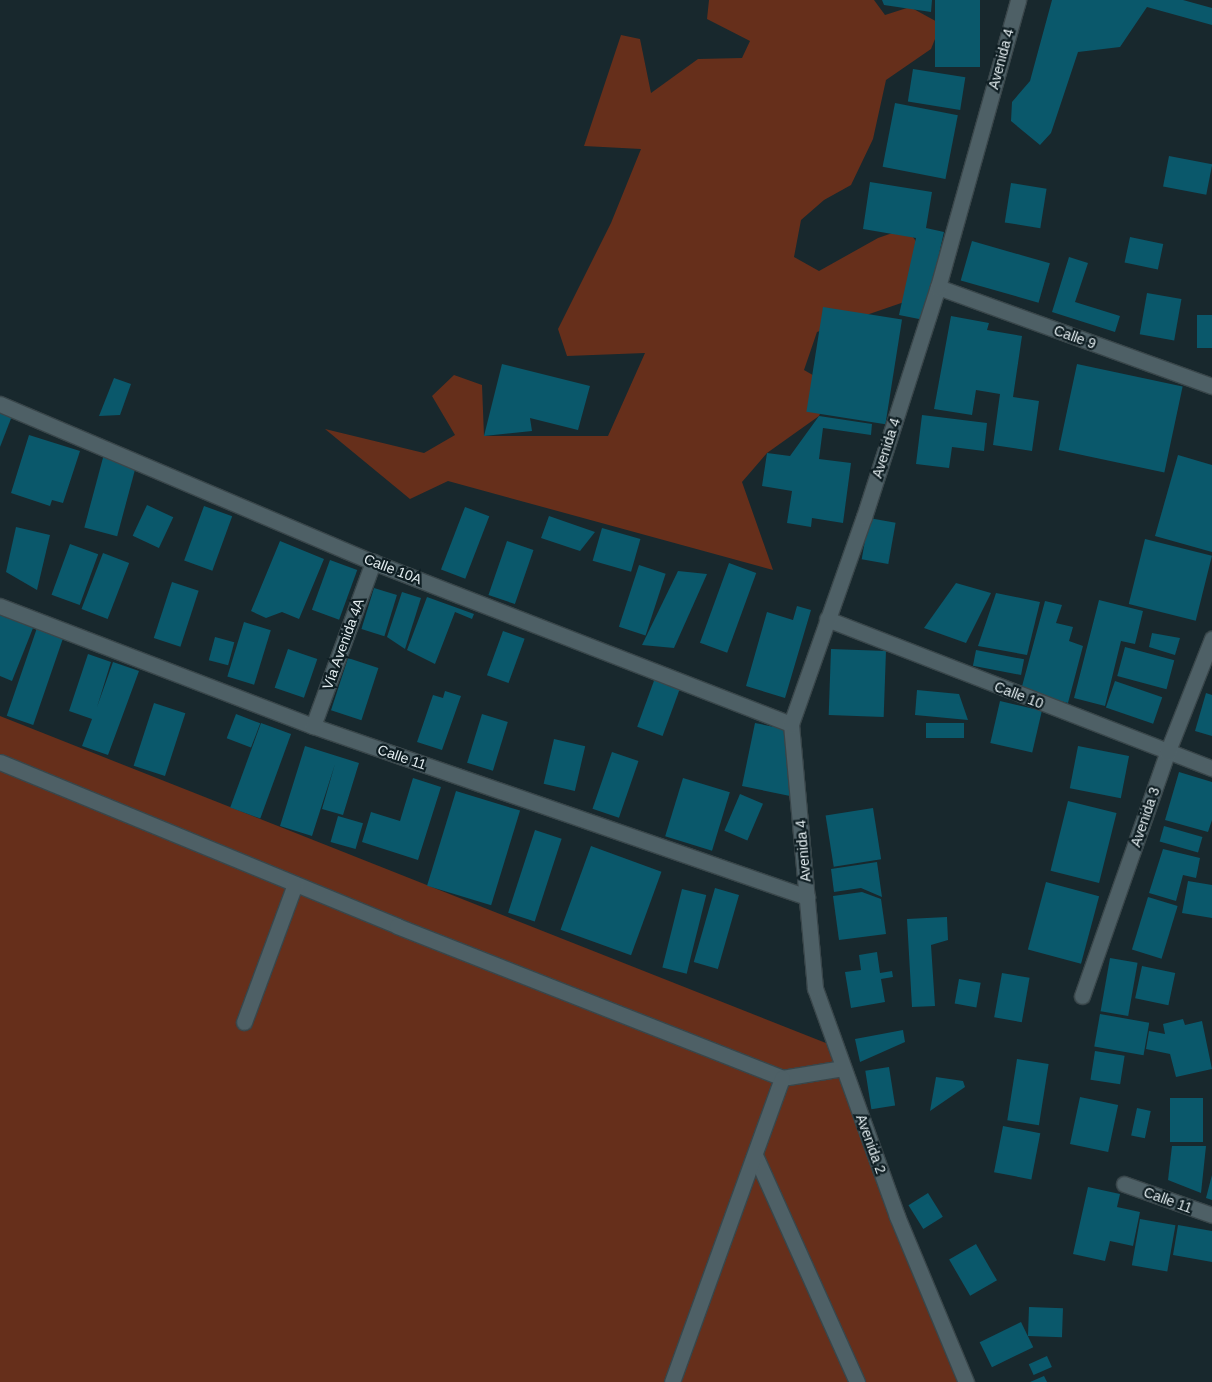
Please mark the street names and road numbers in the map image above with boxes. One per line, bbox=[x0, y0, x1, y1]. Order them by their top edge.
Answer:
street label: Avenida 4 bbox=[985, 27, 1017, 91]
street label: Calle 9 bbox=[1052, 322, 1098, 352]
street label: Avenida 4 bbox=[868, 416, 904, 480]
street label: Calle 10A bbox=[362, 550, 424, 588]
street label: Vía Avenida 4A bbox=[319, 596, 367, 692]
street label: Calle 10 bbox=[992, 678, 1046, 712]
street label: Calle 11 bbox=[375, 741, 429, 773]
street label: Avenida 3 bbox=[1127, 785, 1163, 849]
street label: Avenida 4 bbox=[792, 819, 814, 883]
street label: Avenida 2 bbox=[853, 1112, 889, 1176]
street label: Calle 11 bbox=[1141, 1184, 1195, 1216]

